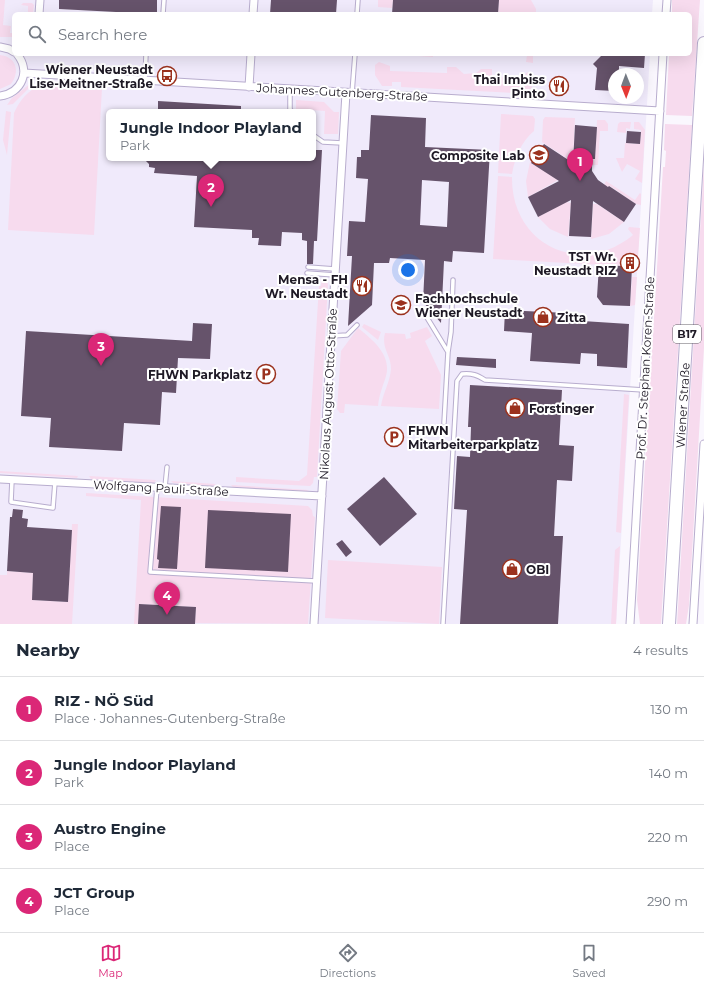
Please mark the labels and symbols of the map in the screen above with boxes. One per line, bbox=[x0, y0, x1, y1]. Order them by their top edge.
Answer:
place label: Wiener Neustadt Lise-Meitner-Straße bbox=[29, 62, 154, 91]
bus stop icon: Wiener Neustadt Lise-Meitner-Straße bbox=[156, 65, 178, 87]
north arrow bbox=[608, 68, 644, 104]
place label: Thai Imbiss Pinto bbox=[474, 72, 546, 101]
restaurant icon: Thai Imbiss Pinto bbox=[548, 75, 570, 97]
street label: Johannes-Gutenberg-Straße bbox=[255, 80, 428, 104]
school or university icon: Composite Lab bbox=[528, 144, 550, 166]
place label: Composite Lab bbox=[431, 148, 525, 163]
pin: 1 bbox=[567, 148, 593, 181]
pin: 2 bbox=[198, 174, 224, 207]
place label: TST Wr. Neustadt RIZ bbox=[534, 249, 616, 278]
building icon: TST Wr. Neustadt RIZ bbox=[619, 252, 641, 274]
your location bbox=[398, 260, 418, 280]
place label: Mensa - FH Wr. Neustadt bbox=[265, 272, 349, 301]
restaurant icon: Mensa - FH Wr. Neustadt bbox=[351, 275, 373, 297]
street label: Prof. Dr. Stephan Koren-Straße bbox=[633, 276, 657, 460]
place label: Fachhochschule Wiener Neustadt bbox=[415, 291, 523, 320]
school or university icon: Fachhochschule Wiener Neustadt bbox=[390, 294, 412, 316]
shop icon: Zitta bbox=[532, 306, 554, 328]
street label: Nikolaus August Otto-Straße bbox=[316, 308, 340, 480]
place label: Zitta bbox=[557, 310, 586, 325]
road number: B17 bbox=[673, 325, 701, 343]
pin: 3 bbox=[88, 333, 114, 366]
street label: Wiener Straße bbox=[672, 362, 692, 449]
parking icon: FHWN Parkplatz bbox=[255, 363, 277, 385]
place label: FHWN Parkplatz bbox=[148, 367, 252, 382]
shop icon: Forstinger bbox=[504, 397, 526, 419]
place label: Forstinger bbox=[529, 401, 594, 416]
place label: FHWN Mitarbeiterparkplatz bbox=[408, 423, 538, 452]
parking icon: FHWN Mitarbeiterparkplatz bbox=[383, 426, 405, 448]
street label: Wolfgang Pauli-Straße bbox=[93, 477, 229, 499]
shop icon: OBI bbox=[501, 558, 523, 580]
place label: OBI bbox=[526, 562, 549, 577]
pin: 4 bbox=[154, 582, 180, 615]

